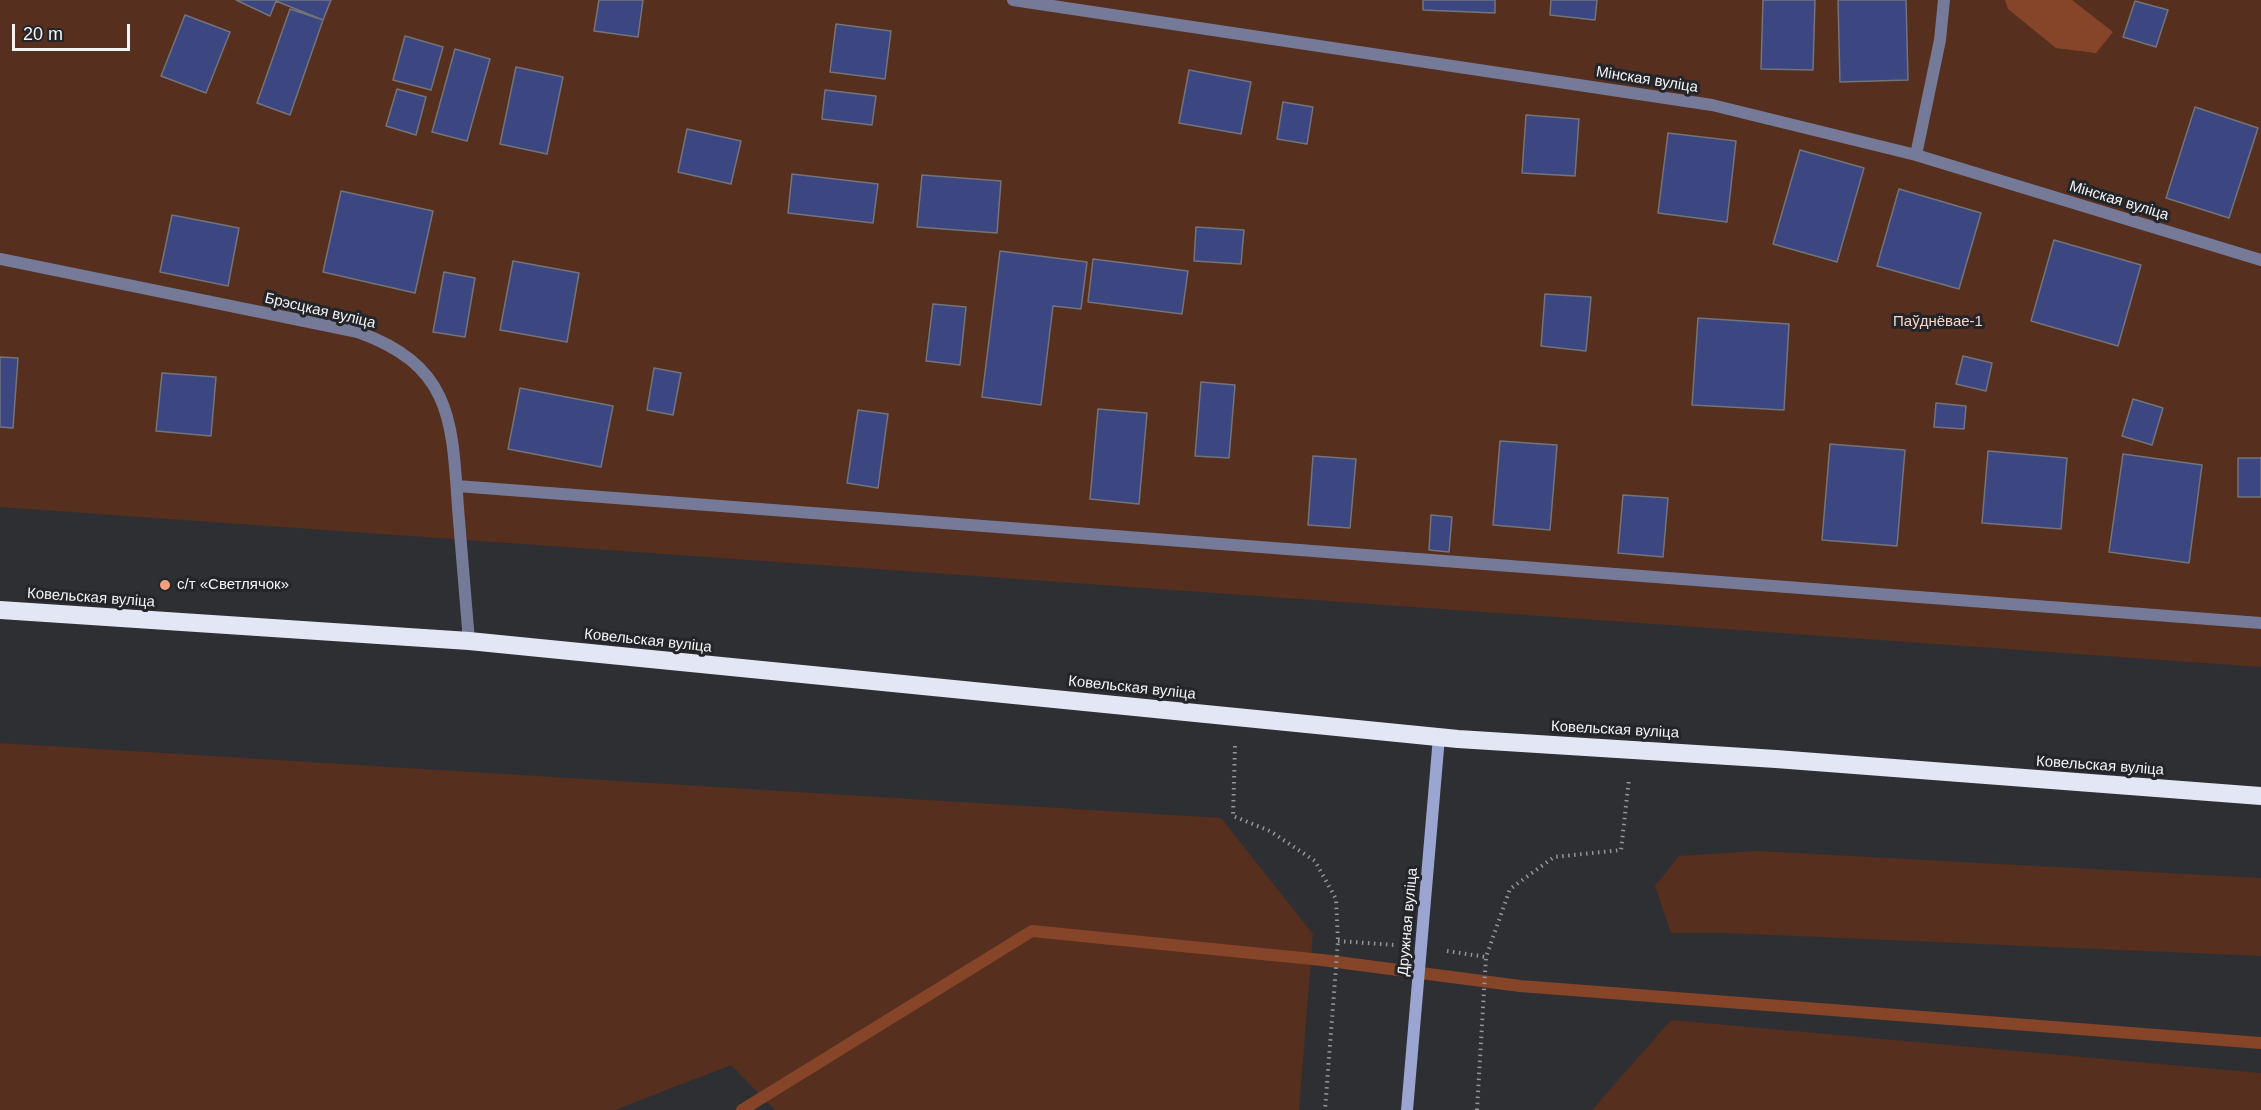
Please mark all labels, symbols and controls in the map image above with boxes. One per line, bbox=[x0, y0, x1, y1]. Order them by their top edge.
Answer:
scale bar bbox=[15, 12, 134, 50]
text: 20 m bbox=[23, 24, 63, 44]
street label: Мінская вуліца bbox=[1595, 63, 1699, 97]
street label: Мінская вуліца bbox=[2067, 177, 2171, 225]
street label: Брэсцкая вуліца bbox=[263, 289, 377, 333]
park label: Паўднёвае-1 bbox=[1893, 313, 1983, 331]
place label: с/т «Светлячок» bbox=[177, 576, 289, 594]
marker: с/т «Светлячок» bbox=[158, 578, 172, 592]
street label: Ковельская вуліца bbox=[26, 585, 156, 611]
street label: Ковельская вуліца bbox=[583, 625, 713, 657]
street label: Ковельская вуліца bbox=[1067, 672, 1197, 704]
street label: Ковельская вуліца bbox=[1551, 718, 1679, 742]
street label: Ковельская вуліца bbox=[2035, 753, 2165, 779]
street label: Дружная вуліца bbox=[1394, 867, 1422, 977]

